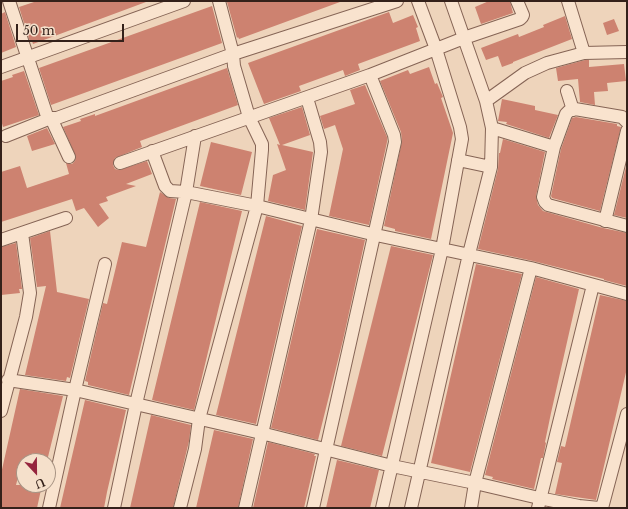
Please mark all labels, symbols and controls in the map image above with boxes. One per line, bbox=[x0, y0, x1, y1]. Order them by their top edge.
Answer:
scale bar bbox=[18, 16, 126, 42]
text: 50 m bbox=[23, 23, 55, 38]
north arrow bbox=[16, 453, 56, 493]
text: U bbox=[33, 475, 47, 492]

